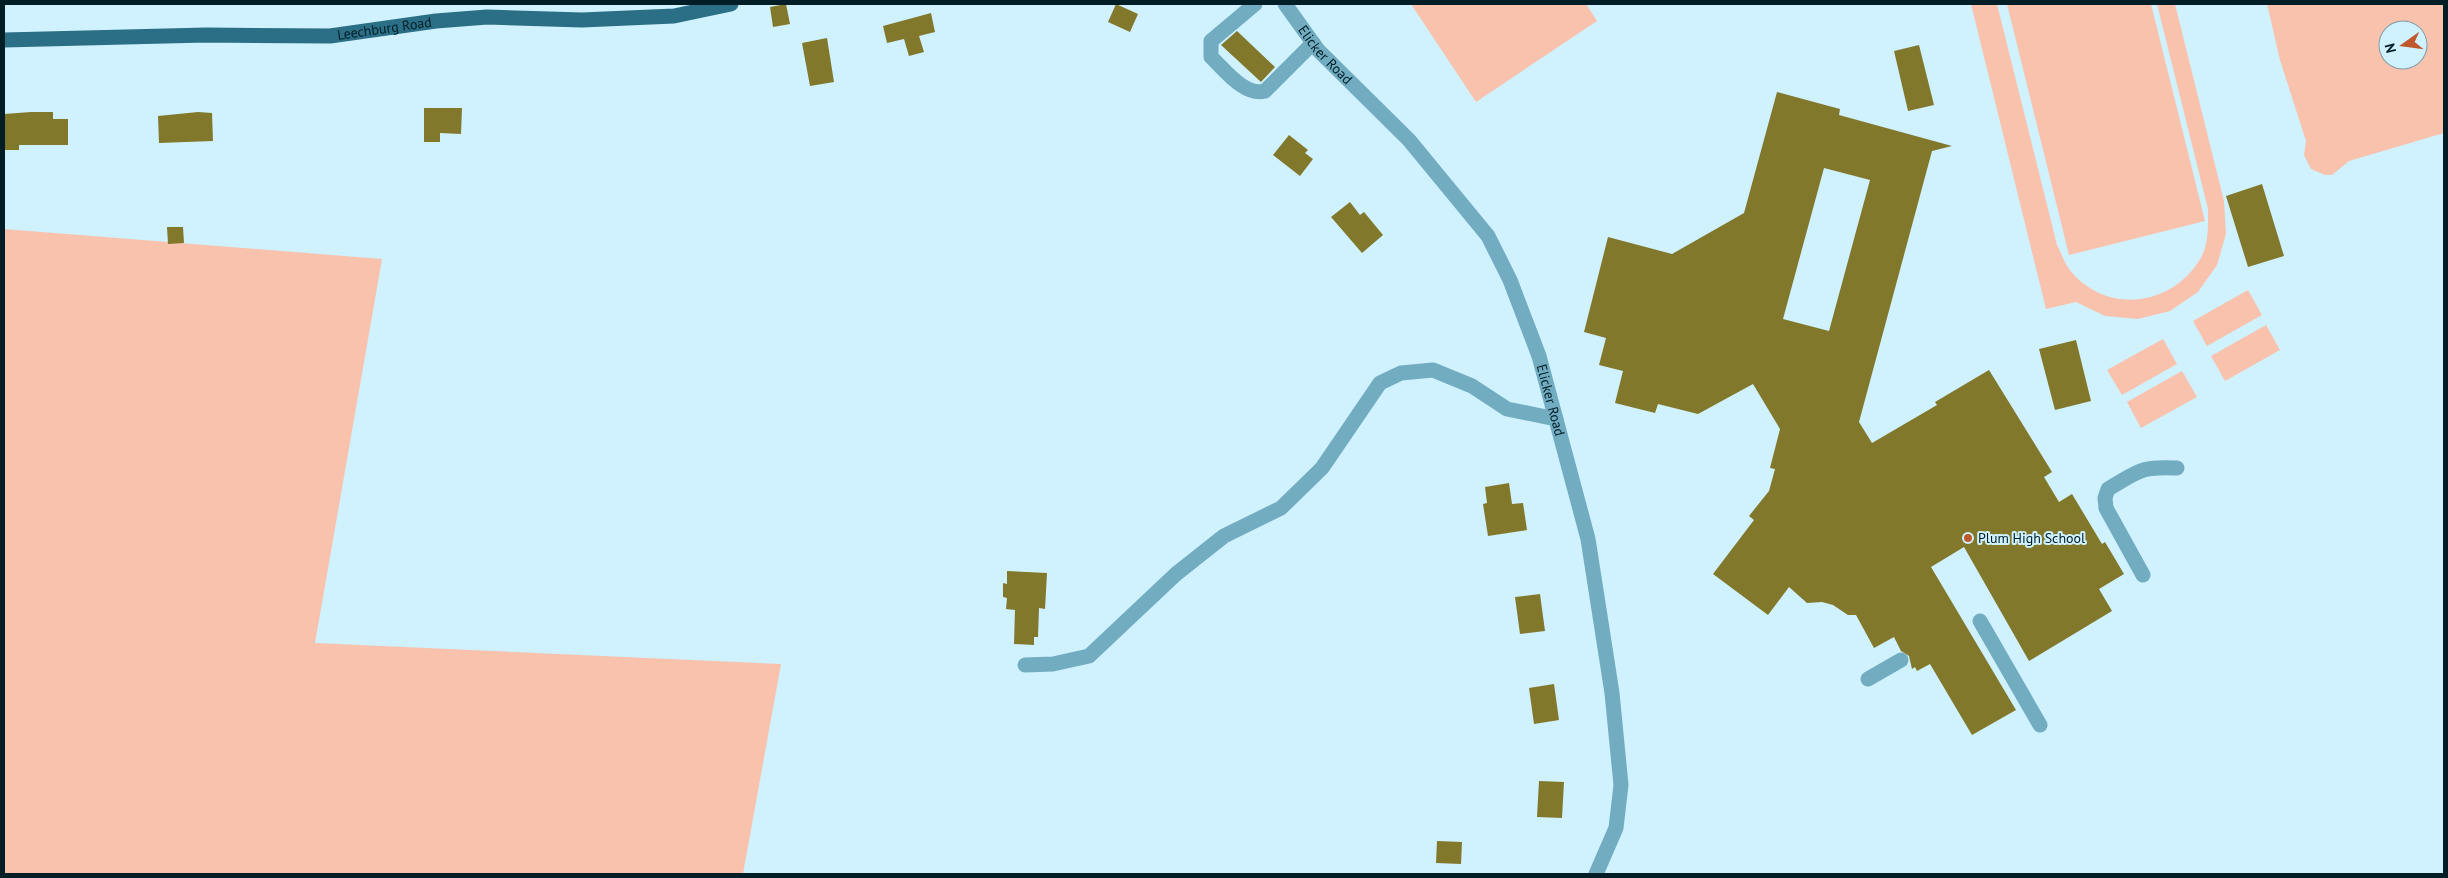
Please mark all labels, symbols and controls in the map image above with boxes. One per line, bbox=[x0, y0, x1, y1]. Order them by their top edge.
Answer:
street label: Leechburg Road bbox=[336, 13, 433, 44]
north arrow bbox=[2378, 20, 2428, 70]
street label: Elicker Road bbox=[1294, 22, 1356, 88]
text: N bbox=[2381, 42, 2400, 55]
street label: Elicker Road bbox=[1533, 362, 1569, 438]
place label: Plum High School bbox=[1978, 529, 2085, 547]
marker: Plum High School bbox=[1962, 532, 1974, 544]

